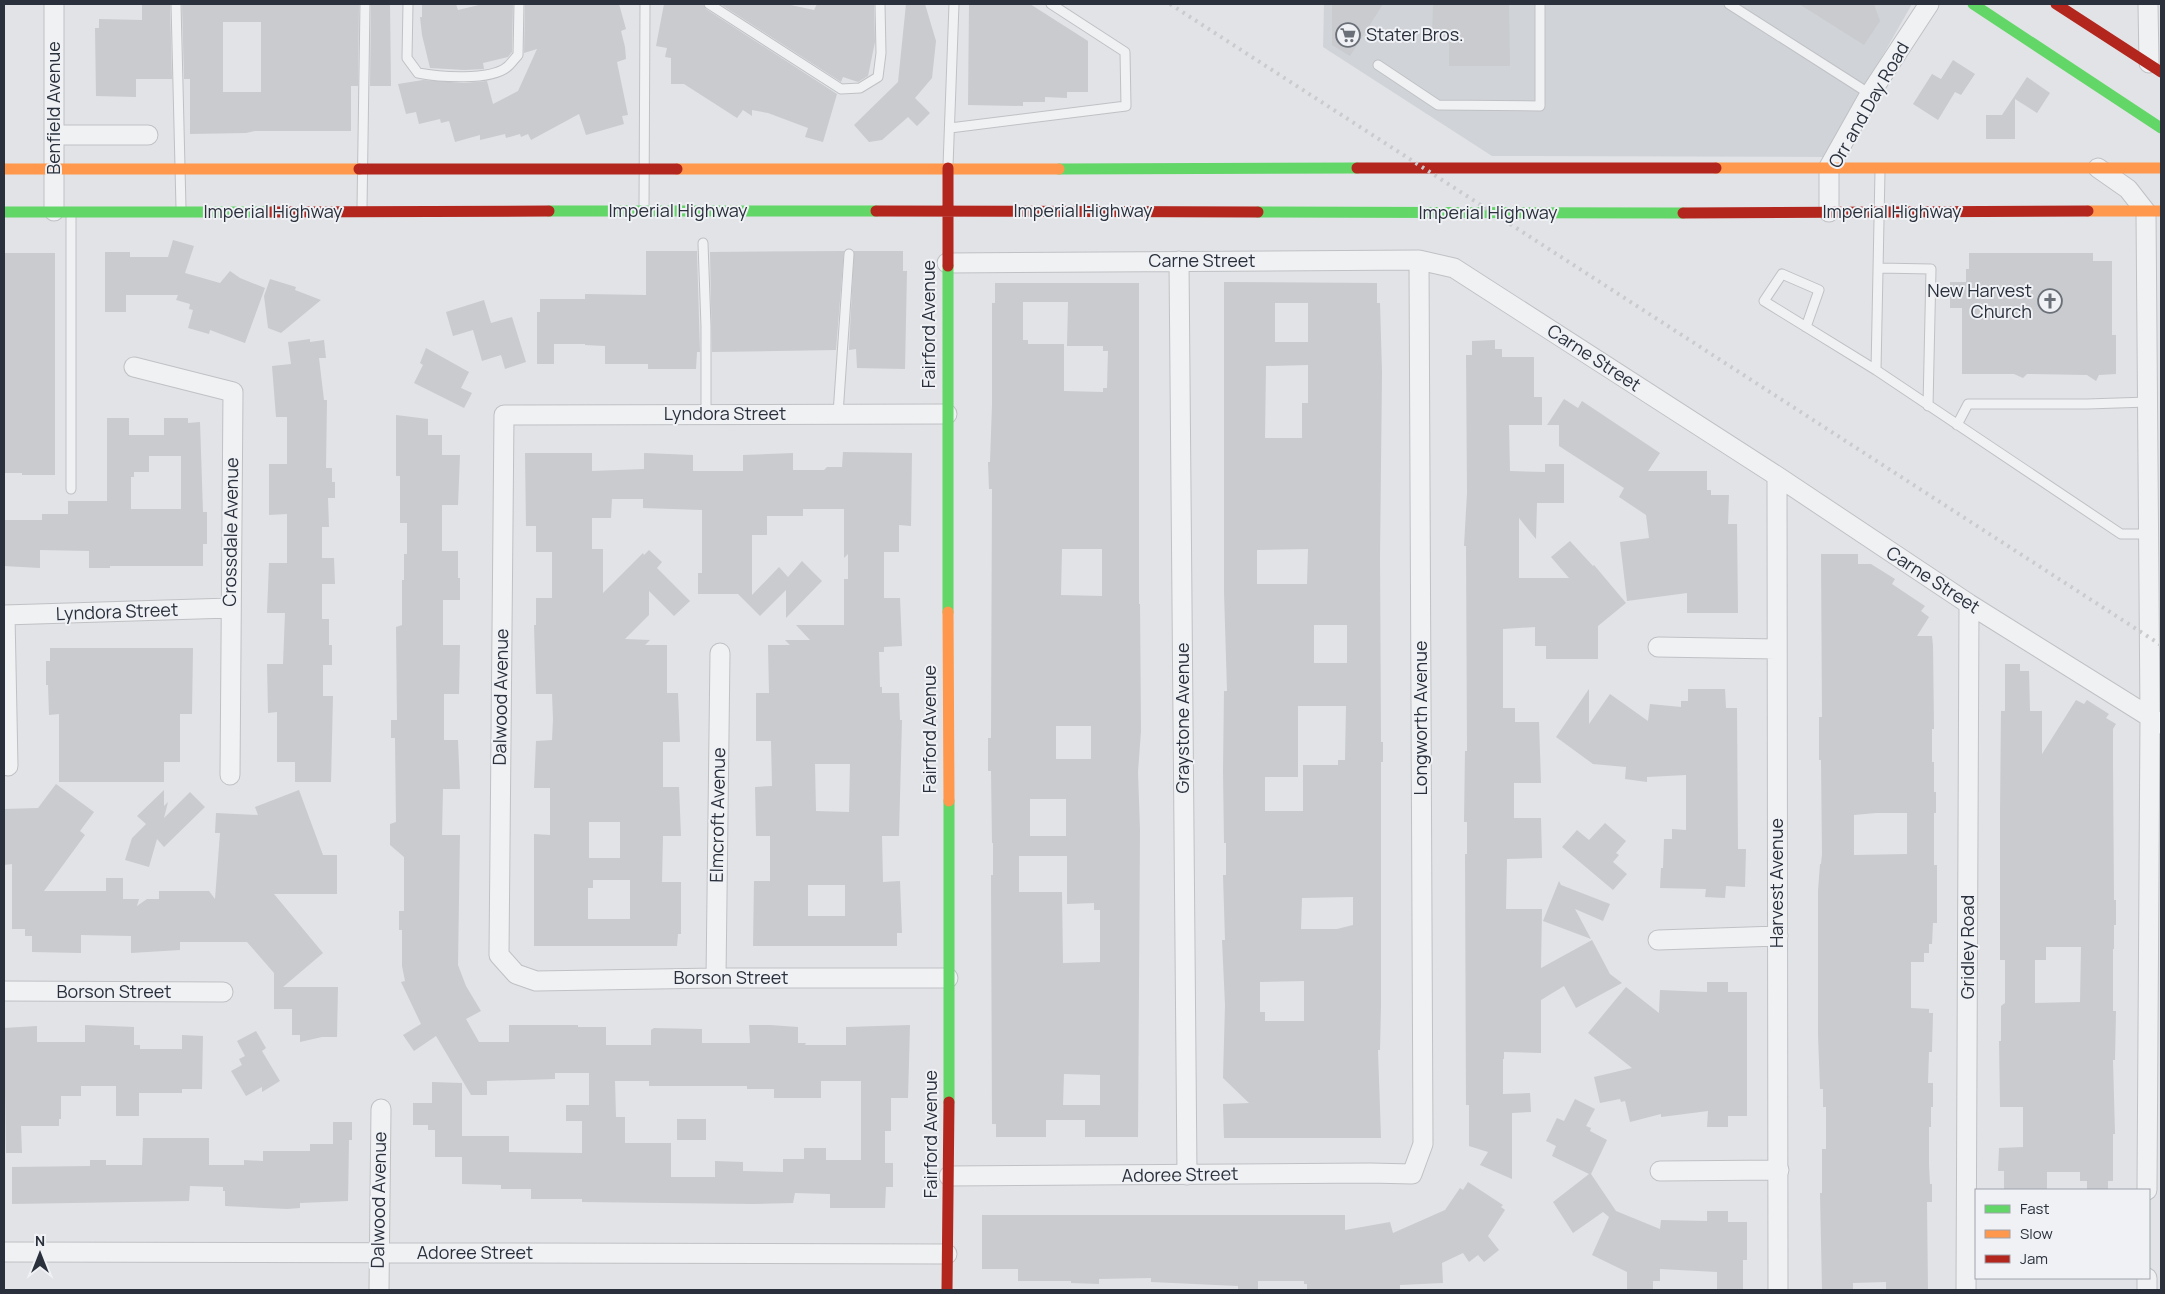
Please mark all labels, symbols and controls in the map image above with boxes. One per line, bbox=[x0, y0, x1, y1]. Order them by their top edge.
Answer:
supermarket icon: Stater Bros. bbox=[1335, 22, 1361, 48]
place label: Stater Bros. bbox=[1366, 22, 1464, 46]
street label: Orr and Day Road bbox=[1822, 37, 1914, 172]
street label: Benfield Avenue bbox=[41, 41, 65, 175]
street label: Imperial Highway bbox=[608, 198, 748, 222]
street label: Imperial Highway bbox=[1013, 198, 1153, 222]
street label: Imperial Highway bbox=[203, 199, 343, 223]
street label: Imperial Highway bbox=[1822, 199, 1962, 223]
street label: Imperial Highway bbox=[1418, 200, 1558, 224]
street label: Carne Street bbox=[1149, 248, 1256, 272]
street label: Fairford Avenue bbox=[916, 260, 940, 388]
place label: New Harvest Church bbox=[1927, 278, 2032, 323]
church icon: New Harvest Church bbox=[2037, 288, 2063, 314]
street label: Carne Street bbox=[1543, 318, 1646, 396]
street label: Lyndora Street bbox=[664, 401, 786, 425]
street label: Crossdale Avenue bbox=[217, 457, 243, 607]
street label: Carne Street bbox=[1882, 540, 1985, 618]
street label: Lyndora Street bbox=[55, 597, 179, 625]
street label: Dalwood Avenue bbox=[487, 628, 513, 766]
street label: Longworth Avenue bbox=[1408, 641, 1432, 795]
street label: Graystone Avenue bbox=[1170, 642, 1194, 794]
street label: Fairford Avenue bbox=[917, 665, 941, 793]
street label: Elmcroft Avenue bbox=[704, 747, 730, 883]
street label: Harvest Avenue bbox=[1764, 818, 1788, 948]
street label: Gridley Road bbox=[1955, 895, 1979, 999]
street label: Borson Street bbox=[673, 965, 789, 989]
street label: Borson Street bbox=[56, 979, 172, 1003]
street label: Fairford Avenue bbox=[918, 1070, 942, 1198]
street label: Dalwood Avenue bbox=[365, 1131, 391, 1269]
street label: Adoree Street bbox=[1122, 1161, 1238, 1187]
legend bbox=[1975, 1189, 2150, 1279]
text: Fast bbox=[2020, 1198, 2049, 1219]
text: Slow bbox=[2020, 1223, 2053, 1244]
north arrow bbox=[15, 1229, 65, 1279]
text: N bbox=[35, 1231, 45, 1250]
street label: Adoree Street bbox=[417, 1240, 533, 1264]
text: Jam bbox=[2020, 1248, 2048, 1269]

